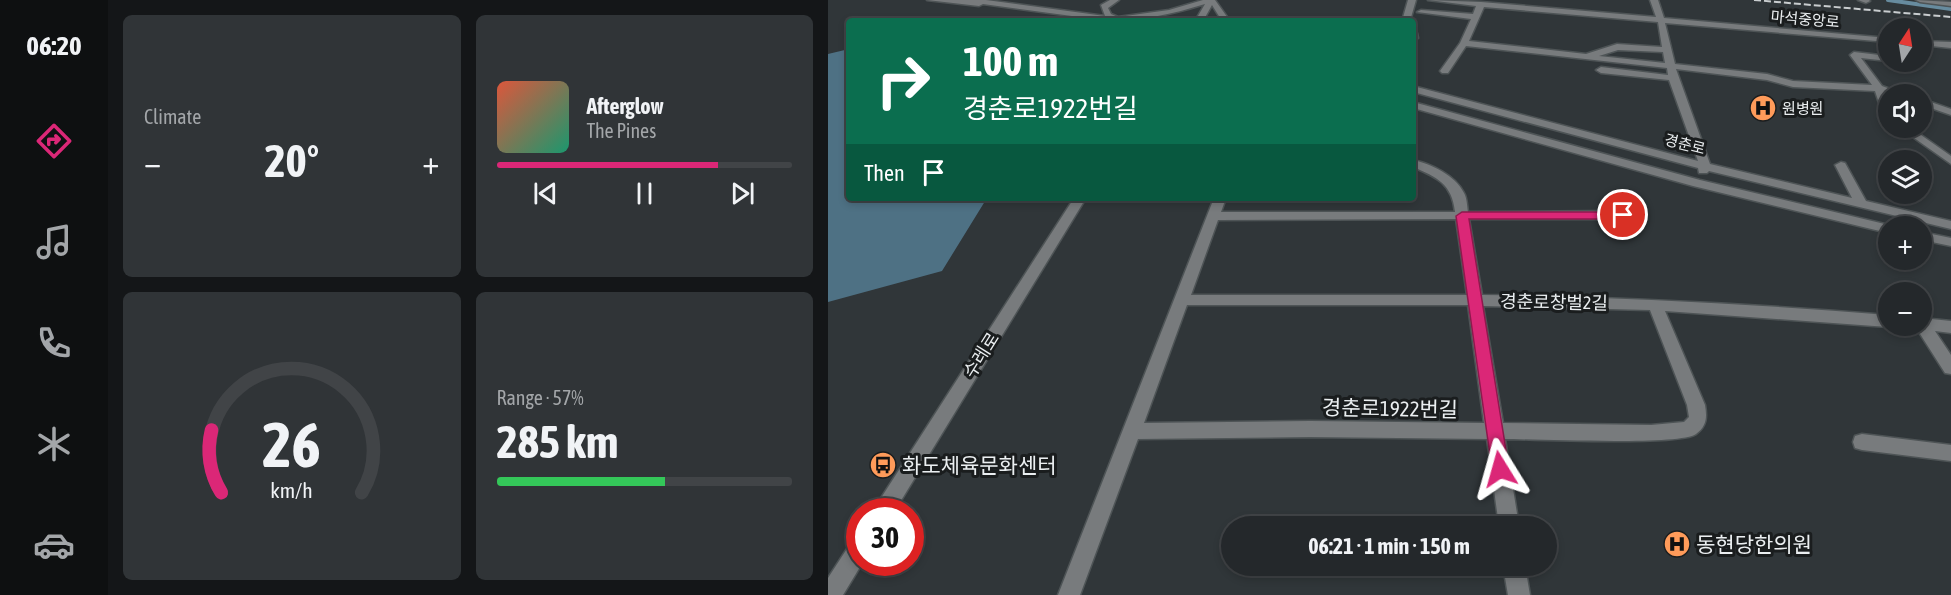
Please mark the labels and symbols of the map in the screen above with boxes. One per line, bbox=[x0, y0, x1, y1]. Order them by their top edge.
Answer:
street label: 마석중앙로 bbox=[1770, 8, 1840, 30]
north arrow bbox=[1878, 18, 1932, 72]
hospital icon: 원병원 bbox=[1748, 93, 1778, 123]
place label: 원병원 bbox=[1782, 100, 1823, 117]
street label: 경춘로 bbox=[1663, 131, 1707, 157]
pin bbox=[1597, 189, 1648, 240]
street label: 경춘로창벌2길 bbox=[1500, 291, 1608, 313]
street label: 수레로 bbox=[959, 328, 1003, 382]
street label: 경춘로1922번길 bbox=[1322, 395, 1458, 421]
position arrow bbox=[1468, 437, 1532, 501]
bus stop icon: 화도체육문화센터 bbox=[868, 450, 898, 480]
place label: 화도체육문화센터 bbox=[902, 453, 1057, 477]
speed limit sign: 30 bbox=[846, 498, 924, 576]
hospital icon: 동현당한의원 bbox=[1662, 529, 1692, 559]
place label: 동현당한의원 bbox=[1696, 532, 1812, 556]

